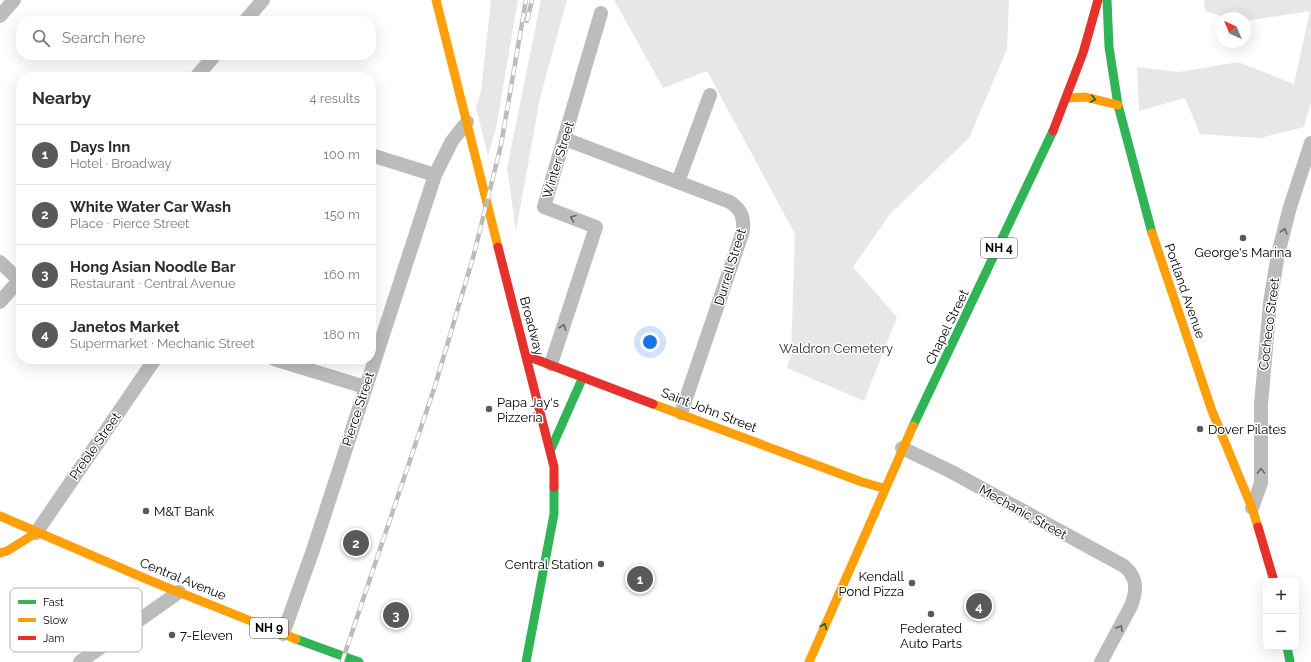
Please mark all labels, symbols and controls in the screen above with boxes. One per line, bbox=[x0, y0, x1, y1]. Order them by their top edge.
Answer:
north arrow bbox=[1215, 12, 1251, 48]
search box bbox=[16, 16, 376, 60]
icon: search bbox=[30, 27, 52, 49]
text: Search here bbox=[62, 29, 145, 47]
text: Nearby bbox=[32, 88, 91, 108]
text: 4 results bbox=[309, 91, 360, 106]
one-way arrow bbox=[1090, 94, 1096, 102]
street label: Winter Street bbox=[539, 119, 577, 200]
text: Days Inn bbox=[70, 138, 130, 156]
text: 1 bbox=[42, 147, 48, 162]
text: 100 m bbox=[323, 147, 360, 162]
text: Hotel · Broadway bbox=[70, 156, 171, 171]
text: White Water Car Wash bbox=[70, 198, 231, 216]
text: 2 bbox=[41, 207, 49, 222]
text: 150 m bbox=[324, 207, 360, 222]
one-way arrow bbox=[569, 215, 576, 223]
text: Place · Pierce Street bbox=[70, 216, 189, 231]
street label: Durrell Street bbox=[711, 226, 749, 307]
one-way arrow bbox=[1280, 227, 1288, 234]
marker: George's Marina bbox=[1238, 233, 1248, 243]
road number: NH 4 bbox=[981, 238, 1017, 258]
street label: Portland Avenue bbox=[1162, 242, 1208, 341]
place label: George's Marina bbox=[1194, 245, 1292, 260]
text: Hong Asian Noodle Bar bbox=[70, 258, 235, 276]
text: 3 bbox=[41, 267, 49, 282]
text: 160 m bbox=[323, 267, 360, 282]
text: Restaurant · Central Avenue bbox=[70, 276, 236, 291]
street label: Cocheco Street bbox=[1256, 276, 1282, 371]
street label: Chapel Street bbox=[922, 286, 972, 367]
street label: Broadway bbox=[517, 295, 547, 357]
text: Janetos Market bbox=[70, 318, 179, 336]
one-way arrow bbox=[558, 324, 567, 331]
text: 4 bbox=[41, 327, 49, 342]
text: 180 m bbox=[324, 327, 360, 342]
your location bbox=[640, 332, 660, 352]
text: Supermarket · Mechanic Street bbox=[70, 336, 255, 351]
park label: Waldron Cemetery bbox=[779, 341, 893, 356]
street label: Pierce Street bbox=[339, 369, 377, 448]
street label: Saint John Street bbox=[659, 385, 759, 435]
place label: Papa Jay's Pizzeria bbox=[497, 395, 559, 425]
marker: Papa Jay's Pizzeria bbox=[484, 404, 494, 414]
street label: Preble Street bbox=[66, 409, 124, 483]
place label: Dover Pilates bbox=[1208, 422, 1286, 437]
marker: Dover Pilates bbox=[1195, 424, 1205, 434]
one-way arrow bbox=[1257, 468, 1265, 474]
street label: Mechanic Street bbox=[977, 482, 1070, 543]
place label: M&T Bank bbox=[154, 504, 215, 519]
marker: M&T Bank bbox=[141, 506, 151, 516]
pin: 2 bbox=[343, 528, 369, 558]
street label: Central Avenue bbox=[138, 555, 229, 603]
place label: Central Station bbox=[505, 557, 593, 572]
marker: Central Station bbox=[596, 559, 606, 569]
pin: 1 bbox=[627, 564, 653, 594]
place label: Kendall Pond Pizza bbox=[839, 569, 904, 599]
marker: Kendall Pond Pizza bbox=[907, 578, 917, 588]
map controls bbox=[1263, 578, 1299, 650]
button: + bbox=[1263, 578, 1299, 614]
legend bbox=[10, 588, 142, 652]
pin: 4 bbox=[966, 591, 992, 621]
text: Fast bbox=[43, 596, 64, 609]
pin: 3 bbox=[383, 600, 409, 630]
marker: Federated Auto Parts bbox=[926, 609, 936, 619]
text: Slow bbox=[43, 614, 68, 627]
button: − bbox=[1263, 614, 1299, 650]
road number: NH 9 bbox=[250, 618, 288, 638]
place label: Federated Auto Parts bbox=[900, 621, 962, 651]
one-way arrow bbox=[820, 623, 828, 630]
one-way arrow bbox=[1115, 625, 1122, 632]
place label: 7-Eleven bbox=[180, 628, 233, 643]
marker: 7-Eleven bbox=[167, 630, 177, 640]
text: Jam bbox=[43, 632, 64, 645]

